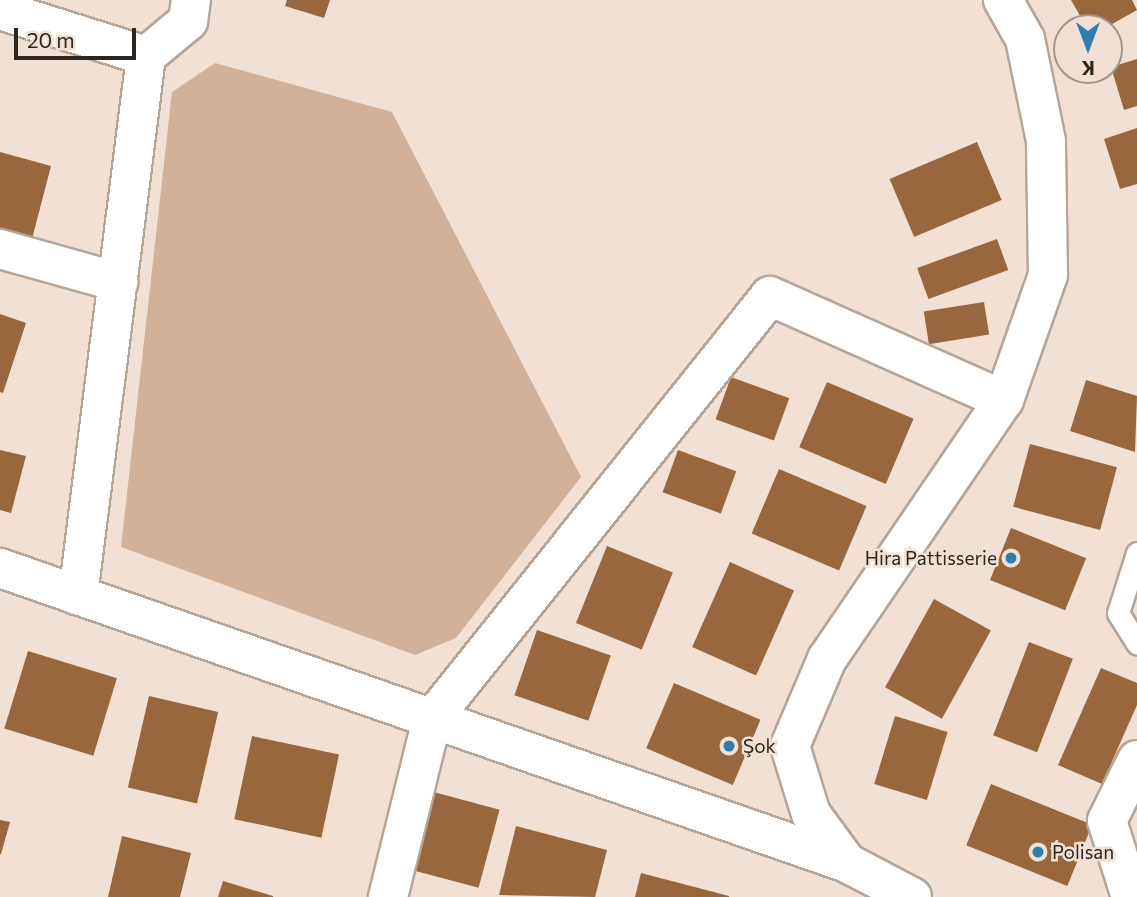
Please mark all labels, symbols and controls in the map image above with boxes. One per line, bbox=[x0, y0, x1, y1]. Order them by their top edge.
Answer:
scale bar bbox=[18, 14, 140, 58]
north arrow bbox=[1053, 14, 1123, 84]
text: 20 m bbox=[27, 27, 75, 52]
text: K bbox=[1081, 57, 1095, 80]
place label: Hira Pattisserie bbox=[865, 547, 997, 569]
marker: Hira Pattisserie bbox=[1003, 550, 1019, 566]
place label: Şok bbox=[743, 735, 776, 757]
marker: Şok bbox=[721, 738, 737, 754]
place label: Polisan bbox=[1052, 841, 1114, 863]
marker: Polisan bbox=[1030, 844, 1046, 860]

